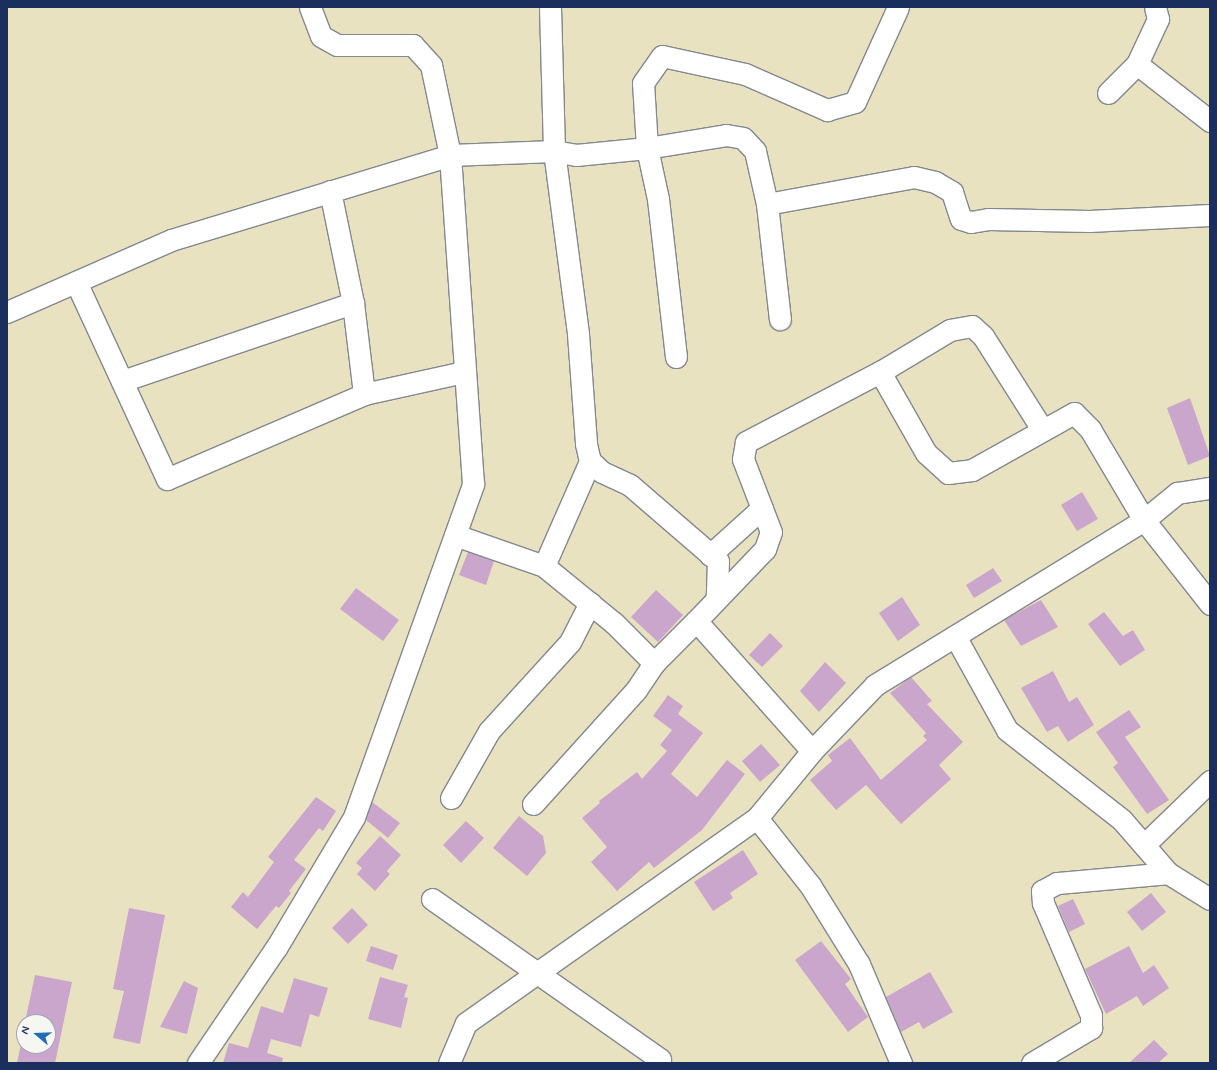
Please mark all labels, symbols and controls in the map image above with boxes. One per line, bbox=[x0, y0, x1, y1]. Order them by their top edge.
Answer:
north arrow bbox=[16, 1014, 56, 1054]
text: N bbox=[18, 1025, 33, 1036]

